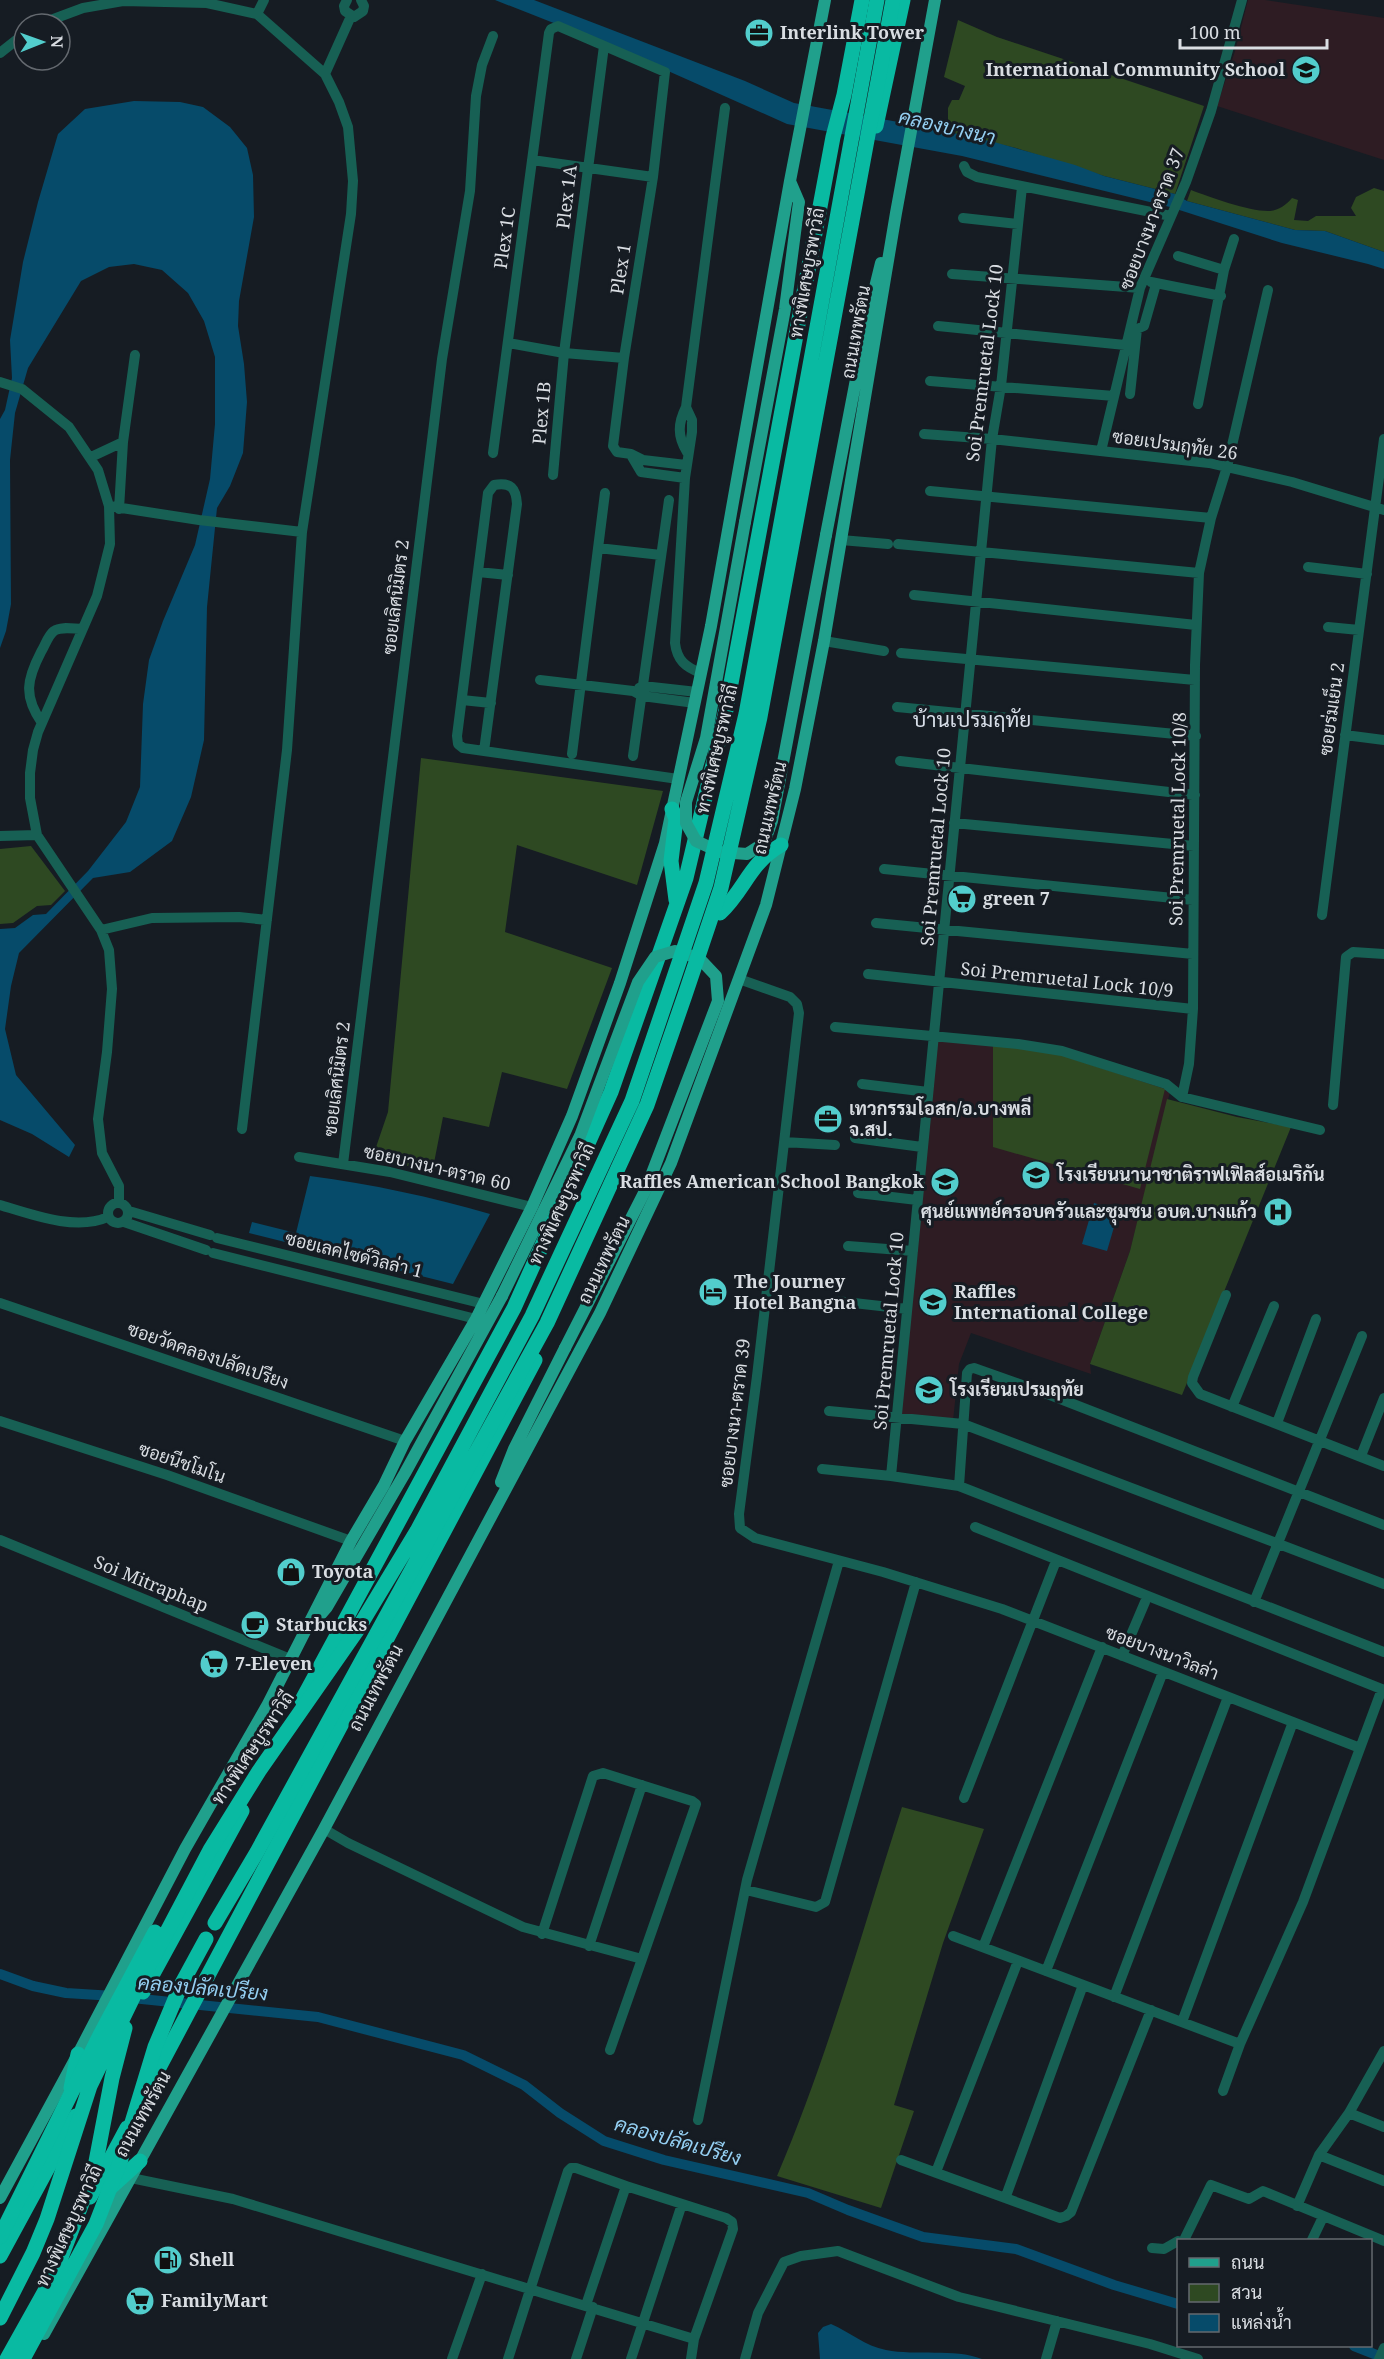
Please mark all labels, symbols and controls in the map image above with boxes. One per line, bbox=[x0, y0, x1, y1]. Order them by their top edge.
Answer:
north arrow bbox=[12, 12, 72, 72]
scale bar bbox=[1180, 12, 1327, 50]
office icon: Interlink Tower bbox=[743, 17, 775, 49]
place label: Interlink Tower bbox=[780, 20, 925, 44]
text: 100 m bbox=[1189, 20, 1241, 44]
text: N bbox=[46, 35, 68, 49]
school or university icon: International Community School bbox=[1290, 54, 1322, 86]
place label: International Community School bbox=[986, 57, 1286, 81]
water label: คลองบางนา bbox=[896, 102, 998, 151]
street label: ซอยบางนา-ตราด 37 bbox=[1113, 144, 1189, 293]
street label: Plex 1A bbox=[550, 163, 582, 230]
street label: Plex 1C bbox=[488, 205, 520, 270]
street label: ทางพิเศษบูรพาวิถี bbox=[783, 206, 831, 340]
street label: Plex 1 bbox=[604, 242, 636, 296]
street label: Soi Premruetal Lock 10 bbox=[960, 263, 1008, 463]
street label: ถนนเทพรัตน bbox=[835, 283, 875, 381]
street label: Plex 1B bbox=[526, 380, 556, 445]
street label: ซอยเปรมฤทัย 26 bbox=[1111, 423, 1239, 465]
street label: ซอยเลิศนิมิตร 2 bbox=[376, 538, 414, 656]
street label: ซอยร่มเย็น 2 bbox=[1312, 661, 1349, 757]
street label: ทางพิเศษบูรพาวิถี bbox=[689, 682, 745, 816]
district label: บ้านเปรมฤทัย bbox=[913, 705, 1031, 733]
street label: Soi Premruetal Lock 10/8 bbox=[1163, 712, 1191, 926]
street label: Soi Premruetal Lock 10 bbox=[914, 747, 956, 947]
street label: ถนนเทพรัตน bbox=[747, 759, 791, 857]
supermarket icon: green 7 bbox=[946, 883, 978, 915]
place label: green 7 bbox=[983, 886, 1050, 910]
street label: Soi Premruetal Lock 10/9 bbox=[959, 956, 1175, 1002]
street label: ซอยเลิศนิมิตร 2 bbox=[317, 1020, 355, 1138]
place label: เทวกรรมโอสก/อ.บางพลี จ.สป. bbox=[849, 1096, 1031, 1141]
office icon: เทวกรรมโอสก/อ.บางพลี จ.สป. bbox=[812, 1103, 844, 1135]
street label: ซอยบางนา-ตราด 60 bbox=[361, 1138, 513, 1196]
street label: ทางพิเศษบูรพาวิถี bbox=[522, 1139, 602, 1269]
school or university icon: โรงเรียนนานาชาติราฟเฟิลส์อเมริกัน bbox=[1020, 1159, 1052, 1191]
place label: โรงเรียนนานาชาติราฟเฟิลส์อเมริกัน bbox=[1056, 1162, 1325, 1186]
school or university icon: Raffles American School Bangkok bbox=[929, 1166, 961, 1198]
place label: Raffles American School Bangkok bbox=[619, 1169, 925, 1193]
hospital icon: ศุนย์แพทย์ครอบครัวและชุมชน อบต.บางแก้ว bbox=[1262, 1196, 1294, 1228]
place label: ศุนย์แพทย์ครอบครัวและชุมชน อบต.บางแก้ว bbox=[921, 1199, 1257, 1226]
street label: ถนนเทพรัตน bbox=[572, 1212, 635, 1307]
street label: ซอยเลคไซด์วิลล่า 1 bbox=[283, 1225, 426, 1283]
street label: Soi Premruetal Lock 10 bbox=[867, 1231, 909, 1431]
place label: The Journey Hotel Bangna bbox=[734, 1269, 856, 1314]
hotel icon: The Journey Hotel Bangna bbox=[697, 1276, 729, 1308]
place label: Raffles International College bbox=[954, 1279, 1148, 1324]
school or university icon: Raffles International College bbox=[917, 1286, 949, 1318]
street label: ซอยวัดคลองปลัดเปรียง bbox=[124, 1316, 292, 1394]
street label: ซอยบางนา-ตราด 39 bbox=[713, 1337, 755, 1489]
school or university icon: โรงเรียนเปรมฤทัย bbox=[913, 1374, 945, 1406]
place label: โรงเรียนเปรมฤทัย bbox=[949, 1377, 1084, 1401]
street label: ซอยนีชโมโน bbox=[136, 1436, 229, 1488]
street label: Soi Mitraphap bbox=[91, 1549, 212, 1617]
shop icon: Toyota bbox=[275, 1556, 307, 1588]
place label: Toyota bbox=[312, 1559, 374, 1583]
cafe icon: Starbucks bbox=[239, 1609, 271, 1641]
place label: Starbucks bbox=[276, 1612, 368, 1636]
street label: ซอยบางนาวิลล่า bbox=[1102, 1619, 1222, 1685]
street label: ถนนเทพรัตน bbox=[342, 1640, 408, 1735]
supermarket icon: 7-Eleven bbox=[198, 1648, 230, 1680]
place label: 7-Eleven bbox=[235, 1651, 312, 1675]
street label: ทางพิเศษบูรพาวิถี bbox=[205, 1686, 301, 1810]
water label: คลองปลัดเปรียง bbox=[137, 1968, 269, 2007]
street label: ถนนเทพรัตน bbox=[109, 2066, 176, 2161]
water label: คลองปลัดเปรียง bbox=[612, 2110, 745, 2171]
street label: ทางพิเศษบูรพาวิถี bbox=[29, 2161, 109, 2291]
legend bbox=[1177, 2239, 1372, 2347]
fuel station icon: Shell bbox=[152, 2244, 184, 2276]
place label: Shell bbox=[189, 2247, 235, 2271]
text: ถนน bbox=[1231, 2250, 1264, 2274]
text: สวน bbox=[1231, 2280, 1262, 2304]
supermarket icon: FamilyMart bbox=[124, 2285, 156, 2317]
place label: FamilyMart bbox=[161, 2288, 268, 2312]
text: แหล่งน้ำ bbox=[1231, 2307, 1292, 2334]

